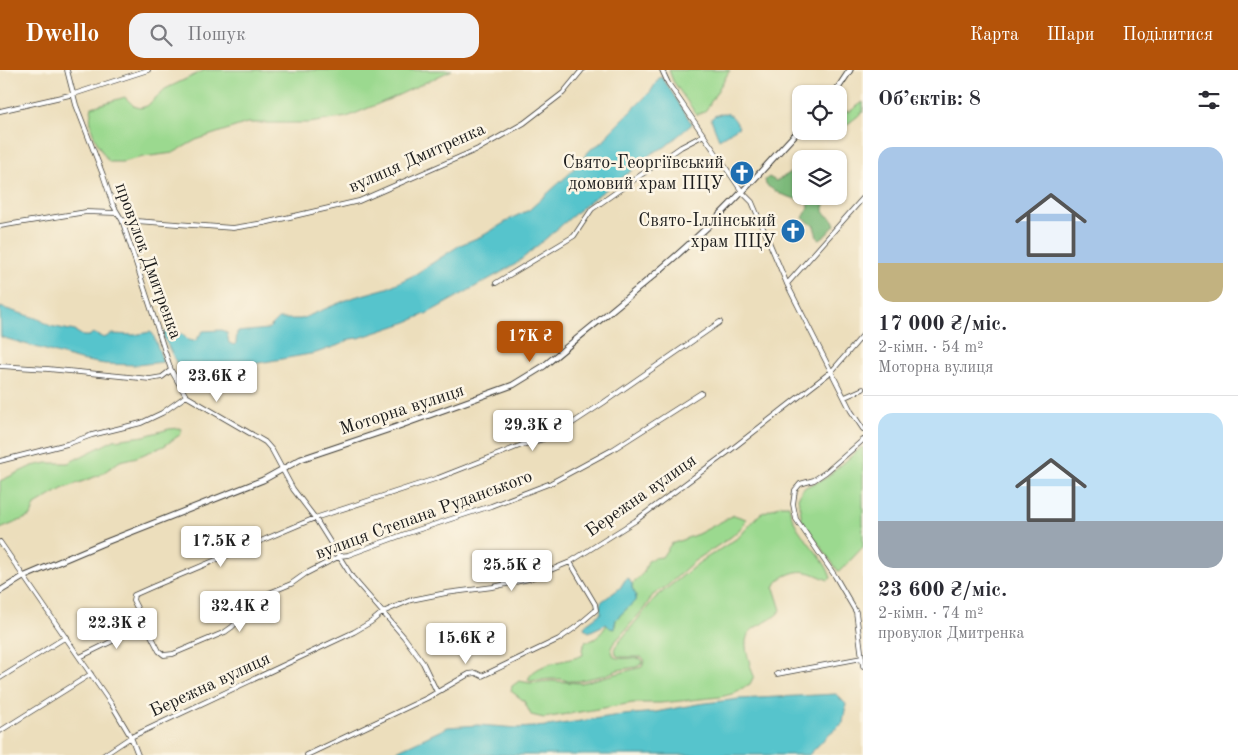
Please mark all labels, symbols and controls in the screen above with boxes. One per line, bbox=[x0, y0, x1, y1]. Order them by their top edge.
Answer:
search box bbox=[129, 13, 479, 58]
icon: search bbox=[147, 21, 175, 49]
text: Dwello bbox=[25, 23, 99, 47]
text: Пошук bbox=[187, 26, 246, 45]
text: Карта bbox=[970, 26, 1019, 44]
text: Шари bbox=[1047, 26, 1095, 44]
text: Поділитися bbox=[1123, 26, 1213, 44]
map controls bbox=[792, 85, 847, 205]
button: locate bbox=[792, 85, 847, 140]
icon: filters bbox=[1195, 86, 1223, 114]
text: Об’єктів: 8 bbox=[878, 89, 981, 110]
street label: вулиця Дмитренка bbox=[346, 120, 488, 196]
button: layers bbox=[792, 150, 847, 205]
place label: Свято-Георгіївський домовий храм ПЦУ bbox=[563, 154, 724, 193]
church icon: Свято-Георгіївський домовий храм ПЦУ bbox=[729, 160, 755, 186]
icon: home bbox=[1006, 180, 1096, 270]
street label: провулок Дмитренка bbox=[111, 181, 185, 342]
place label: Свято-Іллінський храм ПЦУ bbox=[638, 212, 776, 251]
church icon: Свято-Іллінський храм ПЦУ bbox=[780, 218, 806, 244]
text: 17 000 ₴/міс. bbox=[878, 314, 1007, 335]
pin: 17K ₴ bbox=[495, 320, 565, 363]
text: 17K ₴ bbox=[508, 329, 552, 345]
text: 2-кімн. · 54 m² bbox=[878, 340, 983, 356]
pin: 23.6K ₴ bbox=[171, 360, 263, 403]
text: Моторна вулиця bbox=[878, 360, 993, 376]
text: 23.6K ₴ bbox=[188, 369, 246, 385]
street label: Моторна вулиця bbox=[338, 381, 466, 439]
pin: 29.3K ₴ bbox=[487, 410, 579, 452]
text: 29.3K ₴ bbox=[504, 418, 562, 434]
icon: home bbox=[1006, 445, 1096, 535]
street label: Бережна вулиця bbox=[582, 451, 700, 541]
street label: вулиця Степана Руданського bbox=[313, 467, 535, 563]
pin: 17.5K ₴ bbox=[175, 526, 267, 568]
text: 17.5K ₴ bbox=[192, 534, 250, 550]
pin: 25.5K ₴ bbox=[466, 550, 558, 592]
text: 25.5K ₴ bbox=[483, 558, 541, 574]
text: 23 600 ₴/міс. bbox=[878, 580, 1007, 601]
pin: 32.4K ₴ bbox=[194, 590, 286, 633]
text: 32.4K ₴ bbox=[211, 599, 269, 615]
text: 2-кімн. · 74 m² bbox=[878, 606, 983, 622]
pin: 22.3K ₴ bbox=[71, 608, 163, 650]
text: 22.3K ₴ bbox=[88, 616, 146, 632]
pin: 15.6K ₴ bbox=[420, 622, 512, 665]
text: провулок Дмитренка bbox=[878, 626, 1024, 642]
text: 15.6K ₴ bbox=[437, 631, 495, 647]
street label: Бережна вулиця bbox=[147, 649, 273, 721]

